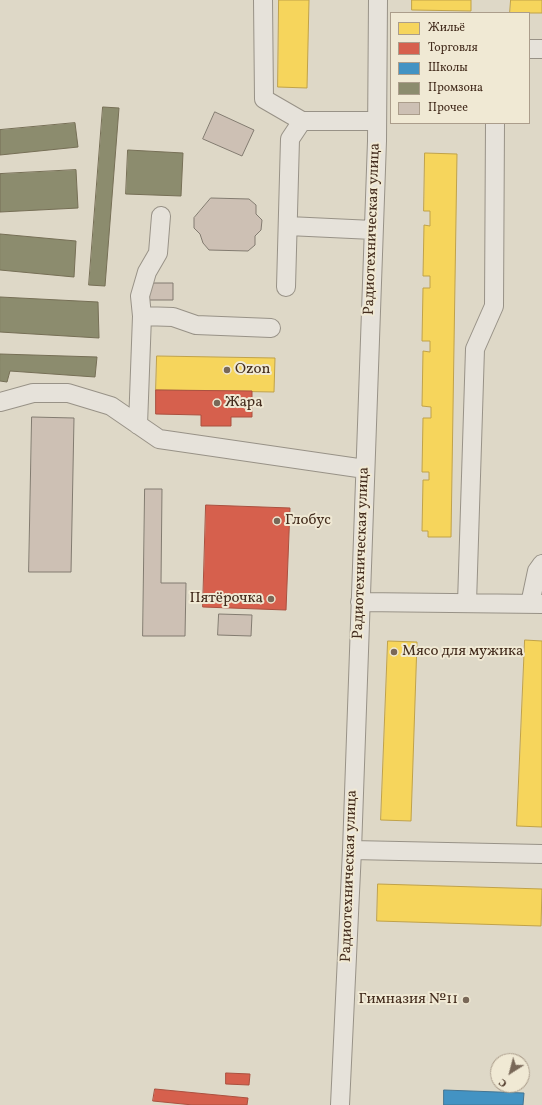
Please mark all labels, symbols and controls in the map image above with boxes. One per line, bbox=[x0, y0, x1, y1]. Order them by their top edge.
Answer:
legend bbox=[390, 12, 530, 124]
text: Жильё bbox=[428, 20, 465, 36]
text: Торговля bbox=[428, 40, 478, 56]
text: Школы bbox=[428, 60, 468, 76]
text: Промзона bbox=[428, 80, 483, 96]
text: Прочее bbox=[428, 100, 468, 116]
street label: Радиотехническая улица bbox=[361, 143, 385, 315]
place label: Ozon bbox=[235, 361, 270, 379]
marker: Ozon bbox=[222, 365, 232, 375]
place label: Жара bbox=[225, 394, 263, 412]
marker: Жара bbox=[212, 398, 222, 408]
street label: Радиотехническая улица bbox=[350, 467, 374, 639]
place label: Глобус bbox=[285, 512, 331, 530]
marker: Глобус bbox=[272, 516, 282, 526]
place label: Пятёрочка bbox=[189, 590, 263, 608]
marker: Пятёрочка bbox=[266, 594, 276, 604]
place label: Мясо для мужика bbox=[402, 643, 524, 661]
marker: Мясо для мужика bbox=[389, 647, 399, 657]
street label: Радиотехническая улица bbox=[338, 790, 362, 962]
place label: Гимназия №11 bbox=[359, 991, 458, 1009]
marker: Гимназия №11 bbox=[461, 995, 471, 1005]
north arrow bbox=[490, 1053, 530, 1093]
text: С bbox=[496, 1074, 511, 1090]

